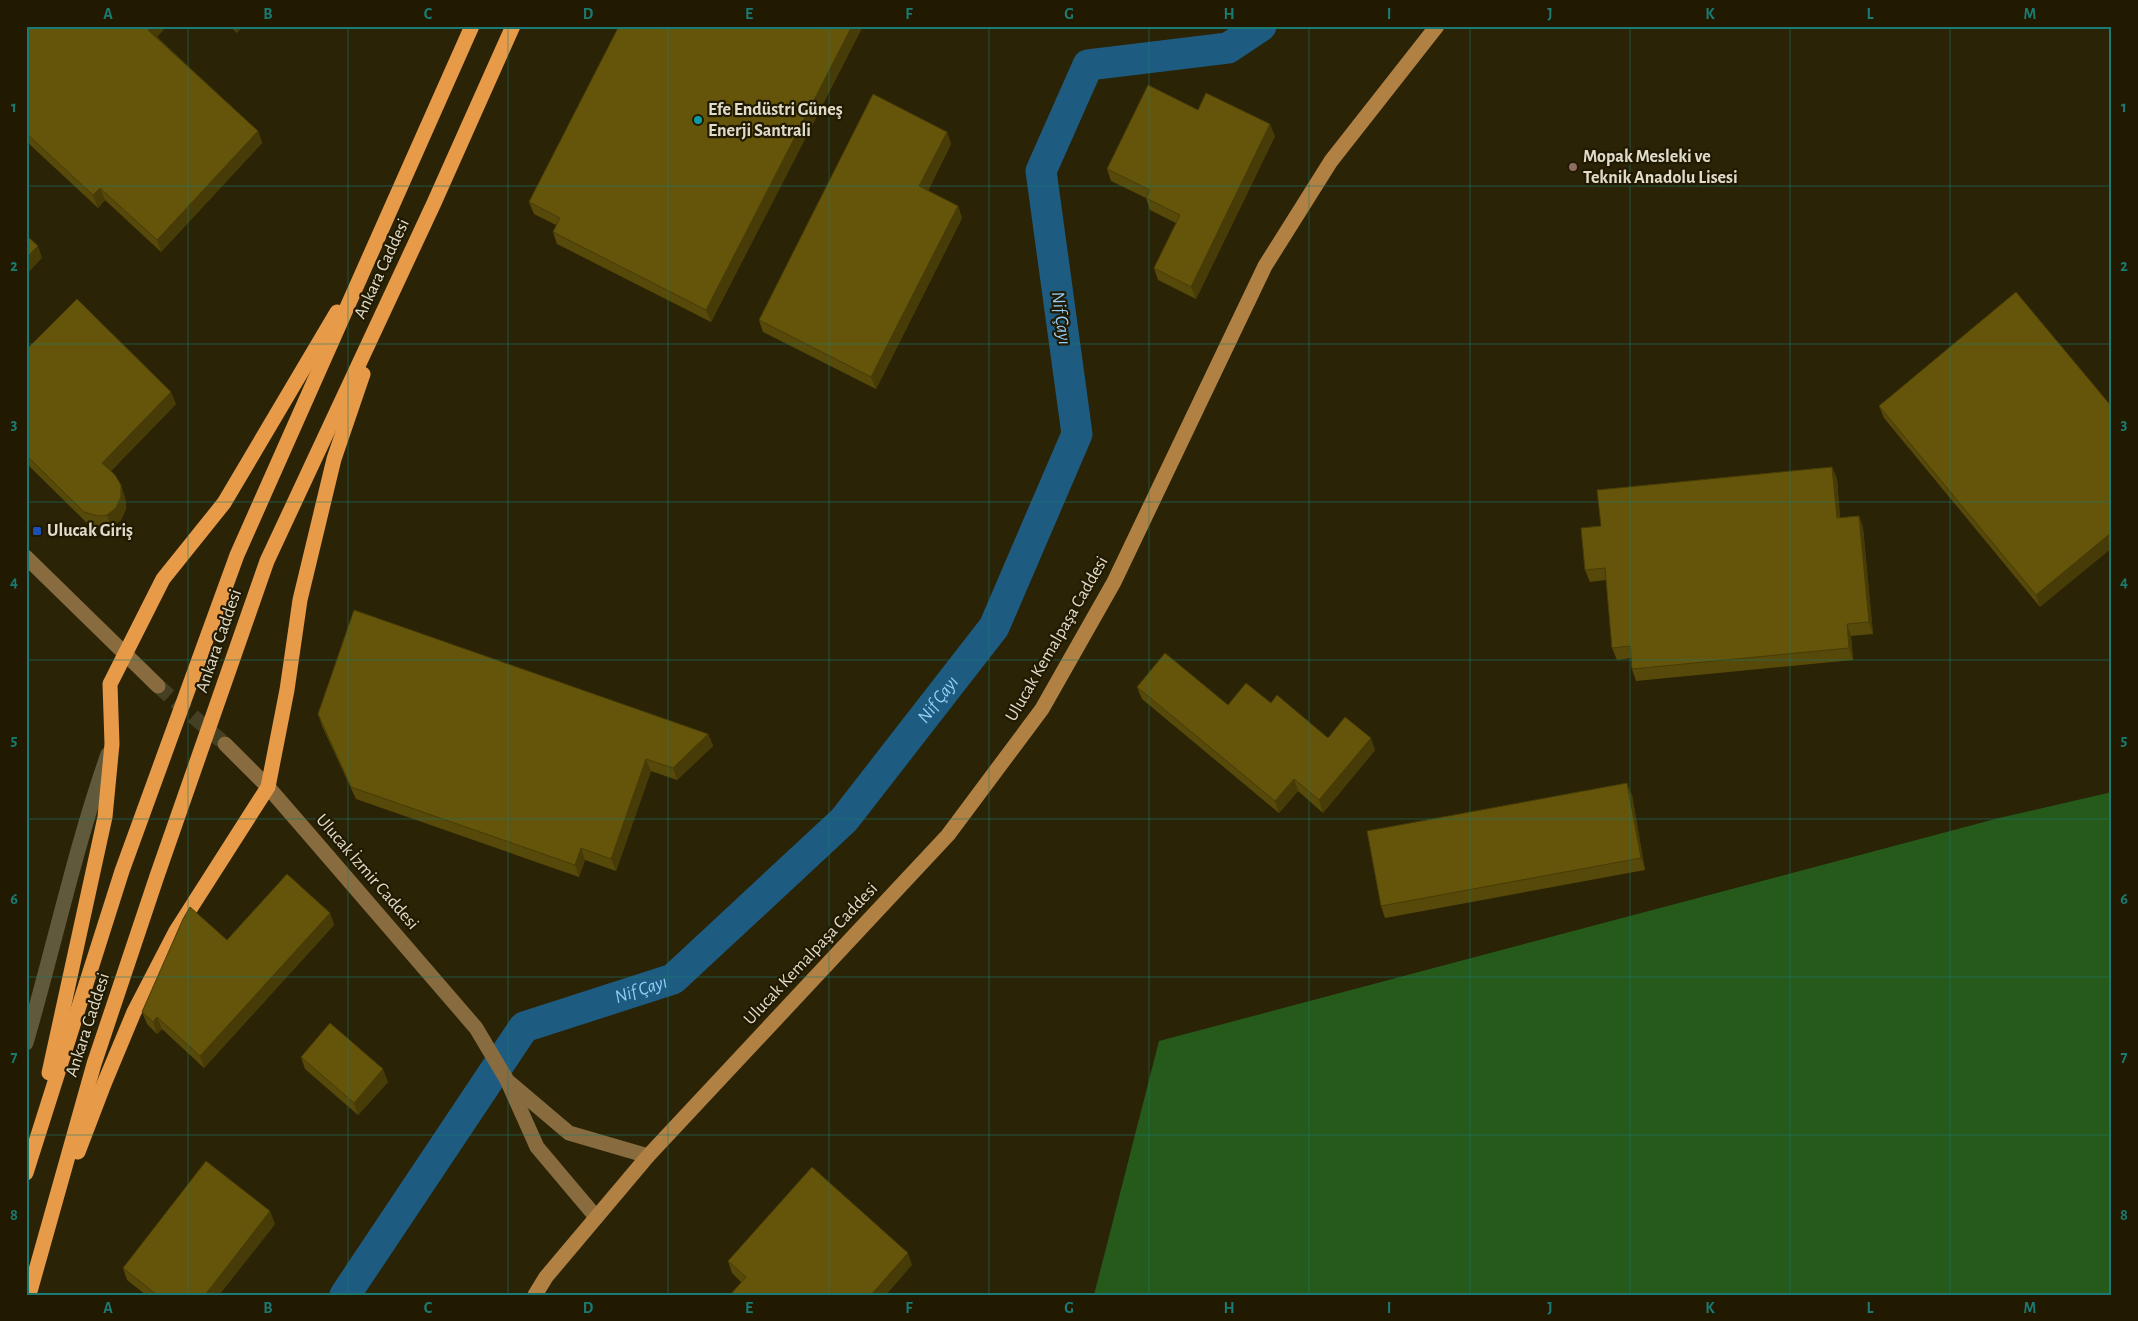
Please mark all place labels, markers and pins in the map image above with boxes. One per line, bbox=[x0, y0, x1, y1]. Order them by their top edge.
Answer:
place label: Efe Endüstri Güneş Enerji Santrali bbox=[708, 101, 843, 140]
marker: Efe Endüstri Güneş Enerji Santrali bbox=[692, 114, 704, 126]
place label: Mopak Mesleki ve Teknik Anadolu Lisesi bbox=[1583, 148, 1738, 187]
marker: Mopak Mesleki ve Teknik Anadolu Lisesi bbox=[1567, 161, 1579, 173]
place label: Ulucak Giriş bbox=[47, 522, 133, 540]
marker: Ulucak Giriş bbox=[31, 525, 43, 537]

